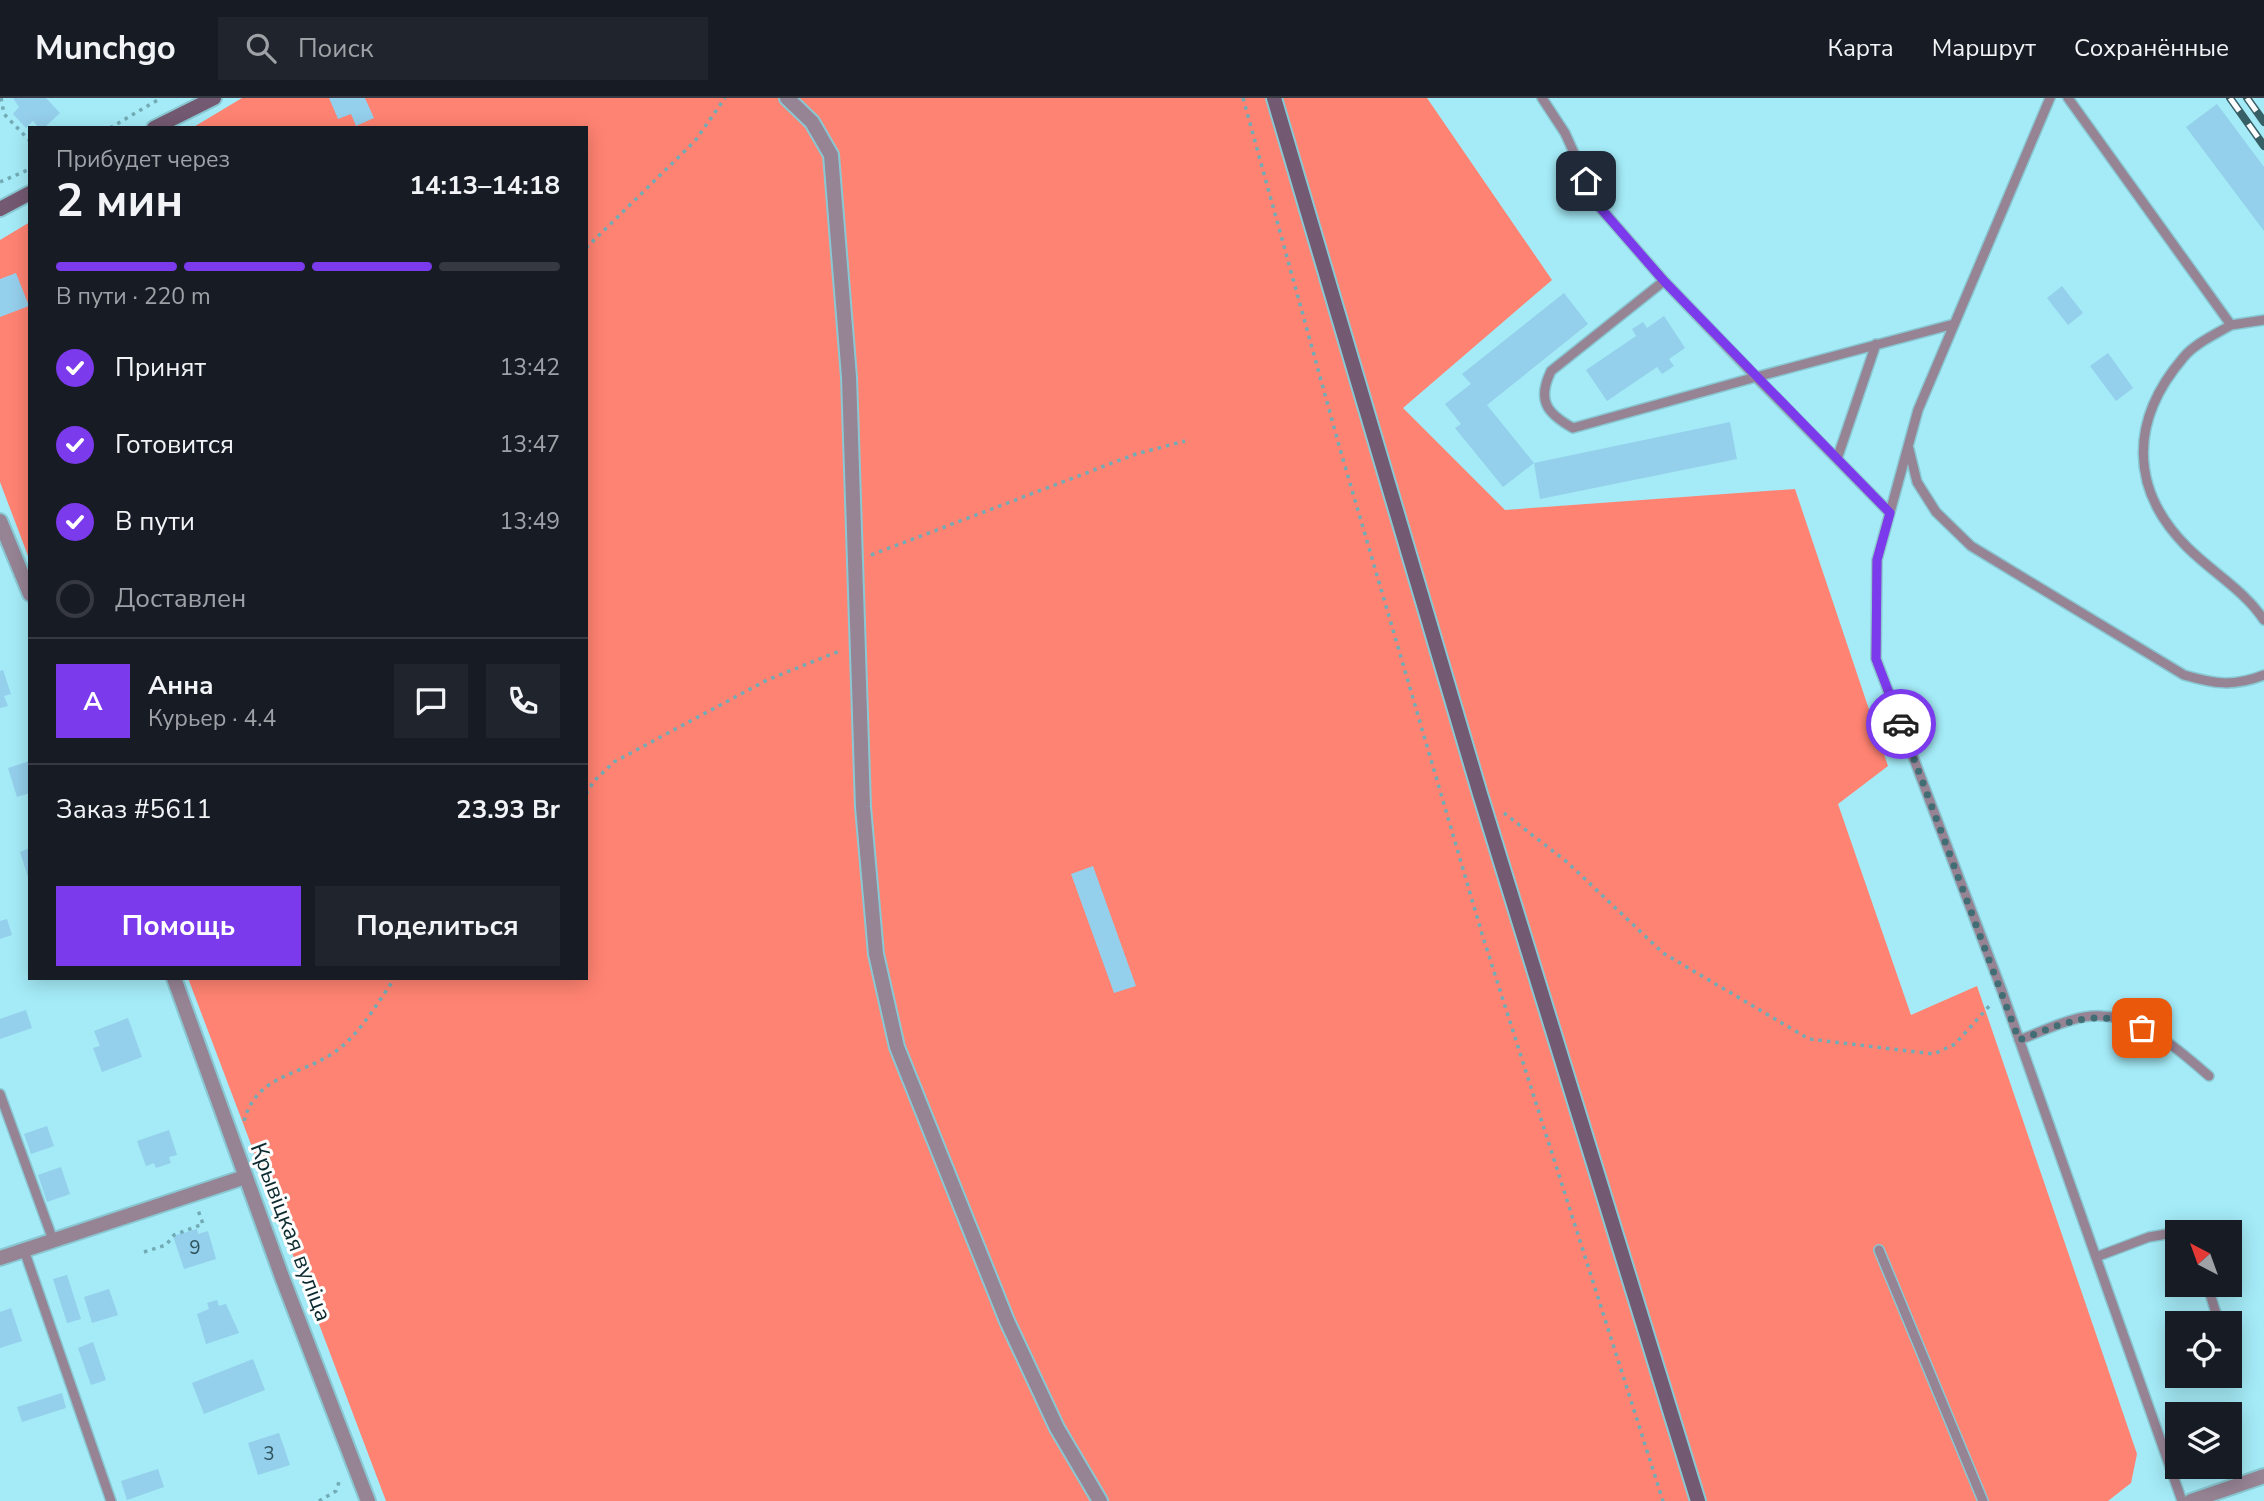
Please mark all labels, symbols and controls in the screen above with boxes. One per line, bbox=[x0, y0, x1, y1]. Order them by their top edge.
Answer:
search box bbox=[218, 17, 708, 80]
text: Munchgo bbox=[35, 26, 176, 71]
icon: search bbox=[242, 29, 280, 67]
text: Поиск bbox=[298, 31, 373, 66]
text: Карта bbox=[1828, 32, 1894, 64]
text: Маршрут bbox=[1932, 32, 2036, 64]
text: Сохранённые bbox=[2074, 32, 2229, 64]
text: Прибудет через bbox=[56, 144, 230, 175]
pin bbox=[1556, 151, 1616, 211]
icon: home bbox=[1567, 162, 1605, 200]
text: 14:13–14:18 bbox=[409, 168, 560, 203]
text: 2 мин bbox=[56, 169, 183, 232]
text: В пути · 220 m bbox=[56, 281, 211, 312]
icon: check bbox=[56, 349, 94, 387]
text: Принят bbox=[115, 350, 206, 385]
text: 13:42 bbox=[500, 352, 560, 383]
icon: check bbox=[56, 426, 94, 464]
text: Готовится bbox=[115, 427, 234, 462]
text: 13:47 bbox=[500, 429, 560, 460]
icon: check bbox=[56, 503, 94, 541]
text: В пути bbox=[115, 504, 195, 539]
text: 13:49 bbox=[500, 506, 560, 537]
text: Доставлен bbox=[115, 581, 246, 616]
button: chat bbox=[394, 664, 468, 738]
button: phone bbox=[486, 664, 560, 738]
text: Анна bbox=[148, 668, 214, 703]
text: А bbox=[83, 684, 103, 719]
courier bbox=[1866, 689, 1936, 759]
text: Курьер · 4.4 bbox=[148, 703, 276, 734]
icon: car bbox=[1882, 705, 1920, 743]
text: Заказ #5611 bbox=[56, 792, 212, 827]
text: 23.93 Br bbox=[456, 792, 560, 827]
button: Помощь bbox=[56, 886, 301, 966]
button: Поделиться bbox=[315, 886, 560, 966]
pin bbox=[2112, 998, 2172, 1058]
icon: bag bbox=[2123, 1009, 2161, 1047]
street label: Крывіцкая вуліца bbox=[243, 1138, 339, 1326]
north arrow bbox=[2165, 1220, 2242, 1297]
map controls bbox=[2165, 1220, 2242, 1479]
house number: 9 bbox=[189, 1235, 201, 1261]
button: locate bbox=[2165, 1311, 2242, 1388]
button: layers bbox=[2165, 1402, 2242, 1479]
house number: 3 bbox=[263, 1441, 275, 1467]

